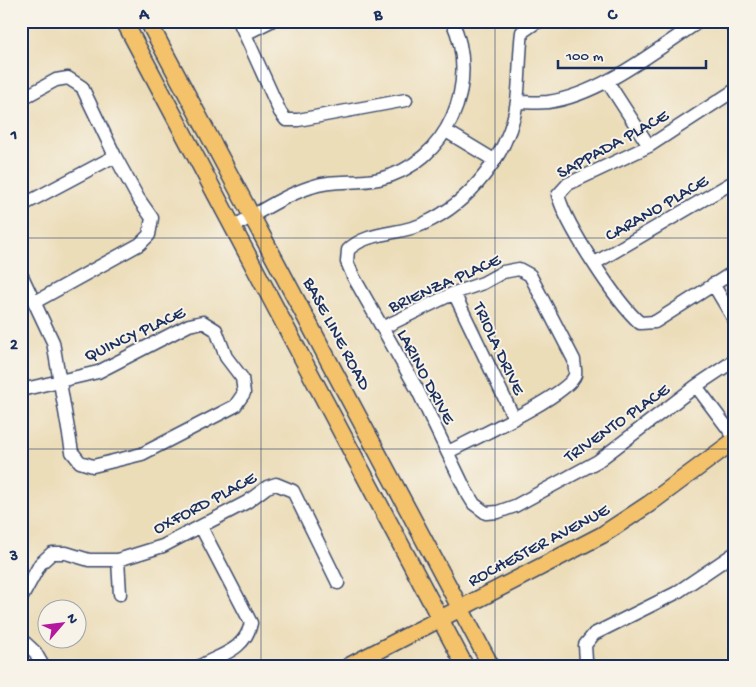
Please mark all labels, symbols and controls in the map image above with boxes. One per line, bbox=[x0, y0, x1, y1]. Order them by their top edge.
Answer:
text: A bbox=[138, 7, 150, 26]
text: B bbox=[373, 7, 383, 26]
text: C bbox=[607, 7, 618, 26]
scale bar bbox=[558, 38, 706, 70]
text: 100 m bbox=[565, 48, 604, 66]
street label: SAPPADA PLACE bbox=[554, 106, 673, 184]
text: 1 bbox=[10, 127, 17, 146]
street label: CARANO PLACE bbox=[602, 171, 713, 247]
street label: BRIENZA PLACE bbox=[385, 250, 505, 319]
street label: BASE LINE ROAD bbox=[297, 273, 374, 394]
street label: TRIOLA DRIVE bbox=[467, 299, 529, 399]
street label: QUINCY PLACE bbox=[81, 302, 190, 368]
street label: LARINO DRIVE bbox=[391, 326, 459, 429]
text: 2 bbox=[10, 337, 18, 356]
street label: TRIVENTO PLACE bbox=[560, 379, 675, 469]
street label: OXFORD PLACE bbox=[150, 468, 261, 540]
street label: ROCHESTER AVENUE bbox=[465, 500, 614, 592]
text: 3 bbox=[9, 548, 18, 567]
north arrow bbox=[38, 600, 88, 650]
text: N bbox=[62, 611, 81, 627]

